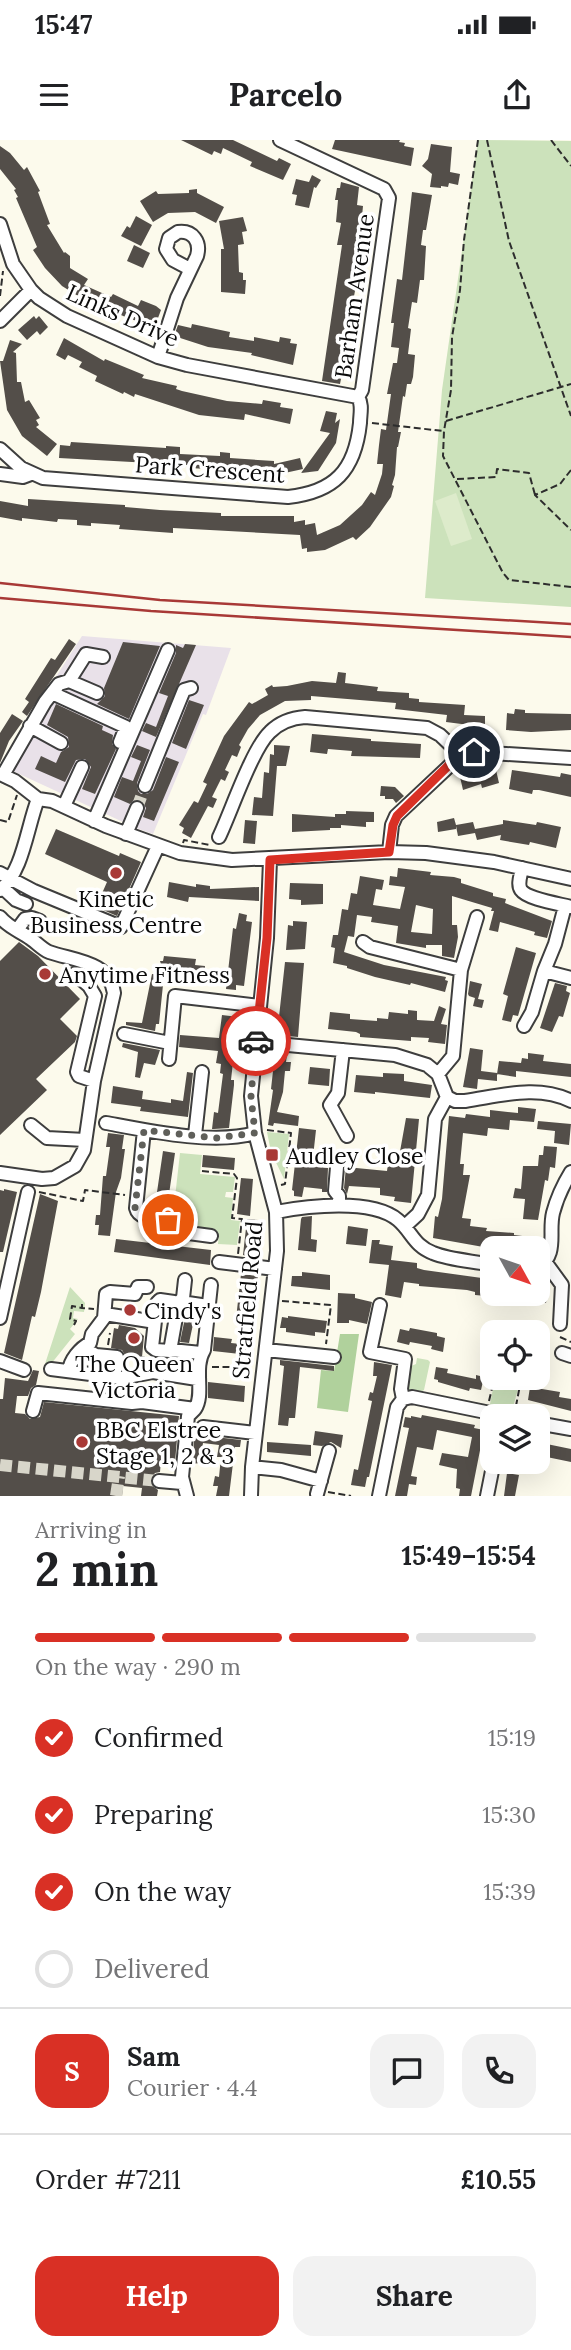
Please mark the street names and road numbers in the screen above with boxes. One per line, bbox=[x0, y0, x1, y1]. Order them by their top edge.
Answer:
street label: Barham Avenue bbox=[328, 212, 380, 380]
street label: Links Drive bbox=[62, 277, 184, 353]
street label: Park Crescent bbox=[134, 449, 286, 489]
street label: Stratfield Road bbox=[226, 1220, 268, 1380]

